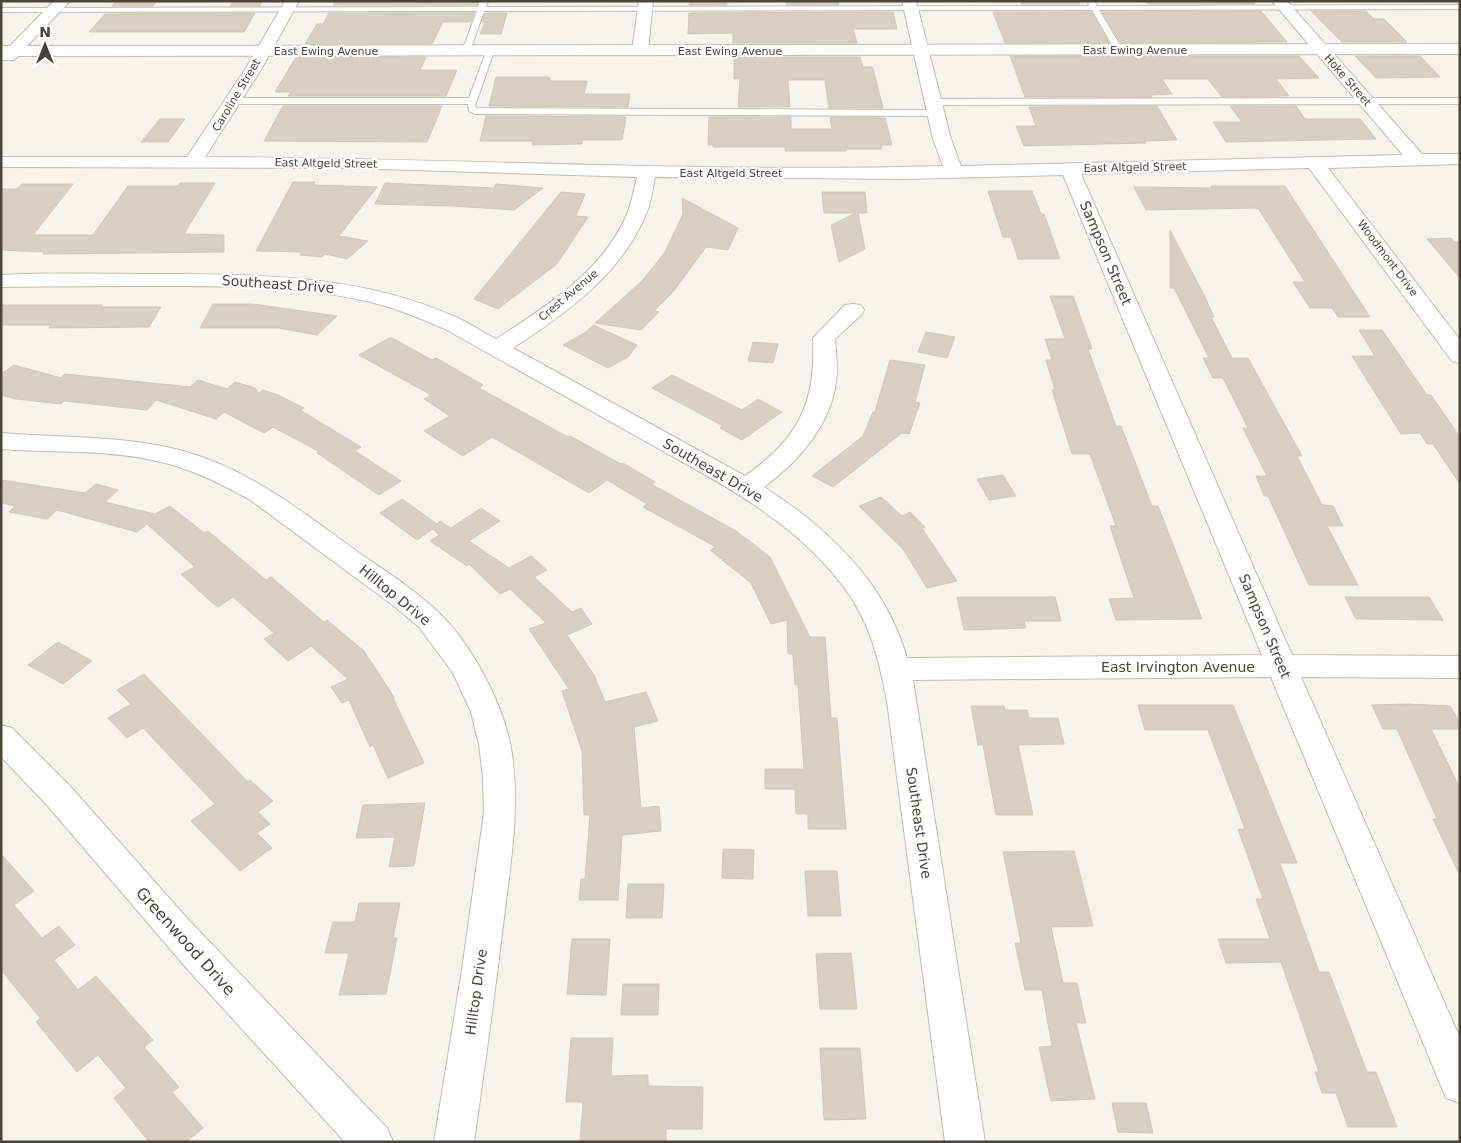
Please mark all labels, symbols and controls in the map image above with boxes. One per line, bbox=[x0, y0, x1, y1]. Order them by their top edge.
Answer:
north arrow bbox=[20, 20, 70, 70]
text: N bbox=[39, 24, 51, 40]
street label: East Ewing Avenue bbox=[1083, 44, 1188, 57]
street label: East Ewing Avenue bbox=[274, 45, 379, 58]
street label: East Ewing Avenue bbox=[678, 45, 783, 58]
street label: Hoke Street bbox=[1322, 52, 1374, 110]
street label: Caroline Street bbox=[210, 56, 264, 134]
street label: East Altgeld Street bbox=[274, 156, 378, 171]
street label: East Altgeld Street bbox=[1083, 160, 1187, 175]
street label: East Altgeld Street bbox=[680, 167, 783, 180]
street label: Sampson Street bbox=[1077, 198, 1135, 308]
street label: Woodmont Drive bbox=[1355, 218, 1421, 299]
street label: Crest Avenue bbox=[536, 267, 601, 324]
street label: Southeast Drive bbox=[221, 272, 335, 296]
street label: Southeast Drive bbox=[660, 435, 766, 505]
street label: Hilltop Drive bbox=[356, 561, 434, 629]
street label: Sampson Street bbox=[1236, 571, 1294, 681]
street label: East Irvington Avenue bbox=[1101, 659, 1255, 675]
street label: Southeast Drive bbox=[903, 766, 935, 880]
street label: Greenwood Drive bbox=[132, 883, 239, 999]
street label: Hilltop Drive bbox=[462, 948, 490, 1036]

